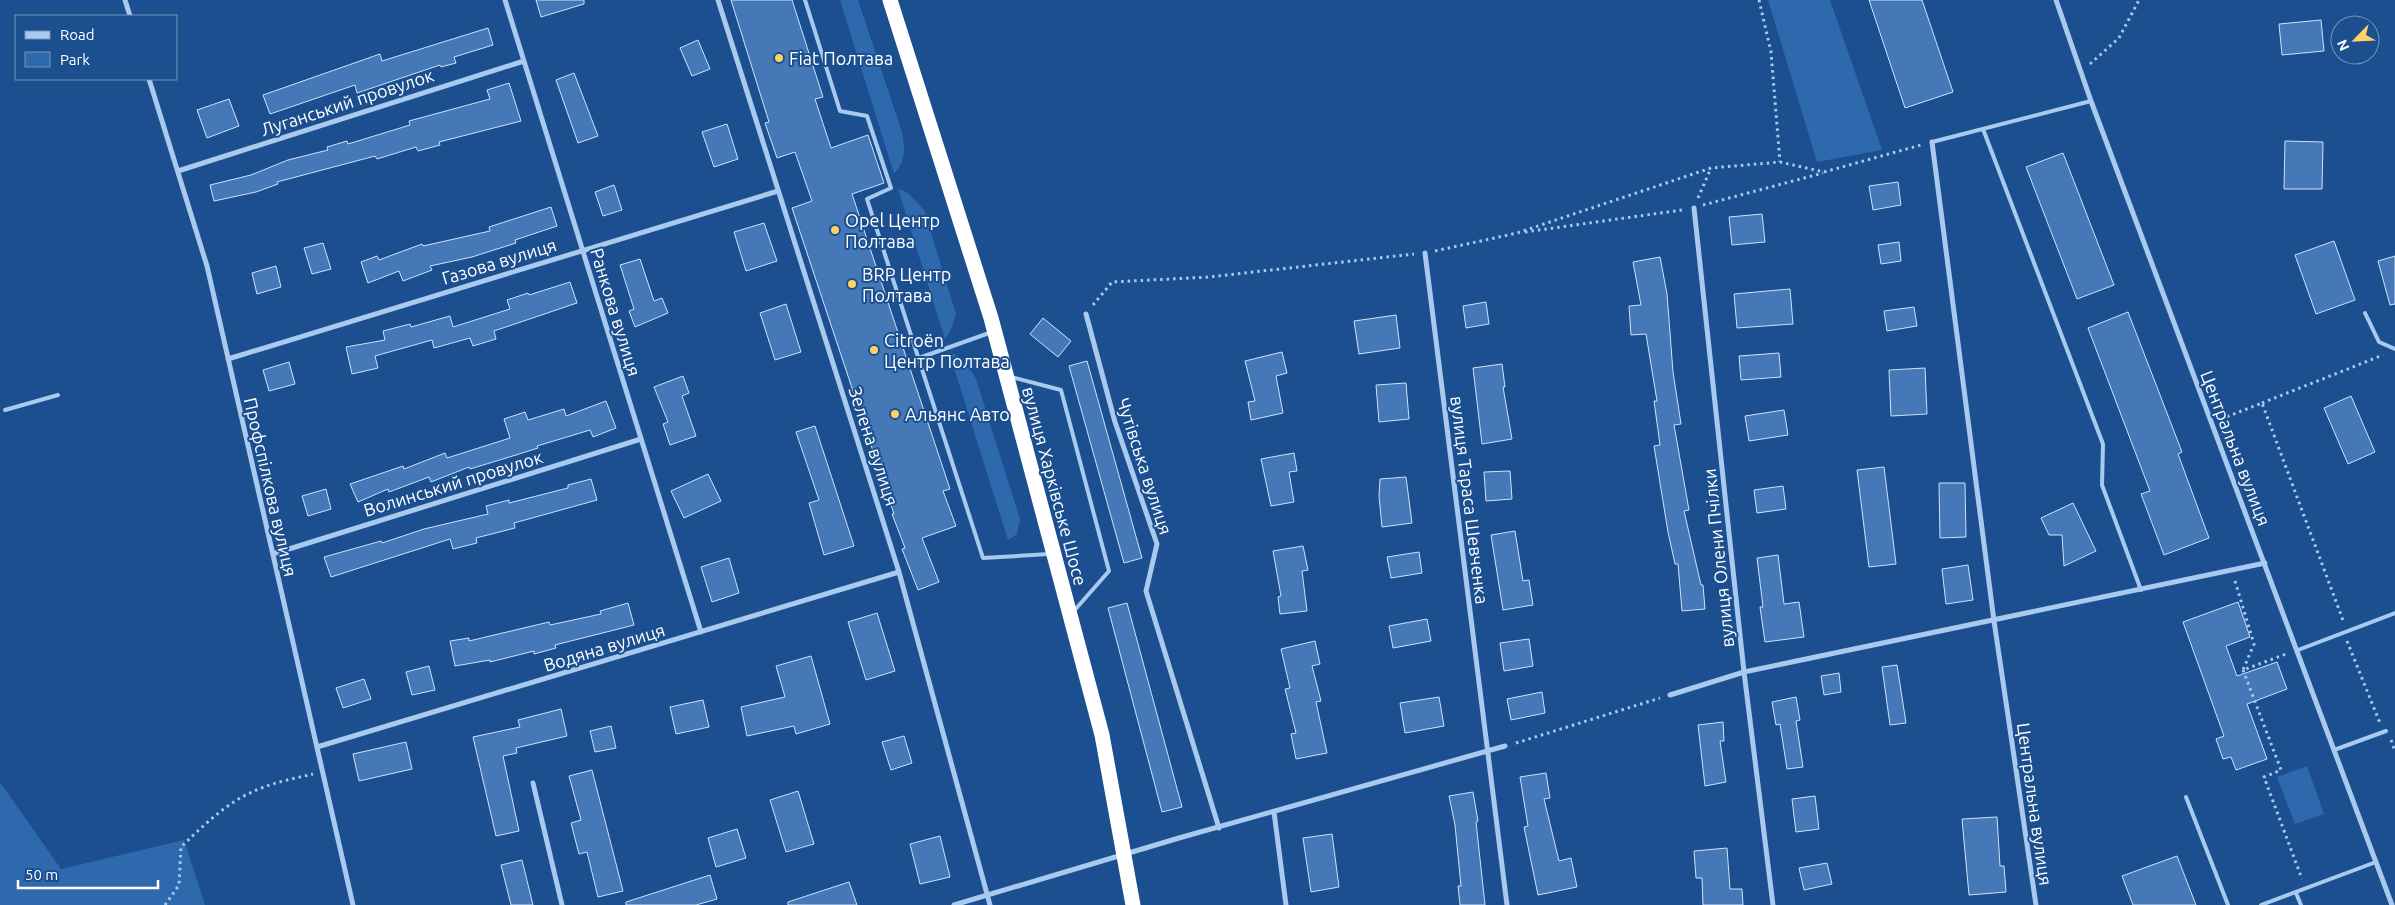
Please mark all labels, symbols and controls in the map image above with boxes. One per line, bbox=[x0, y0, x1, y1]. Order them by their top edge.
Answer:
legend bbox=[15, 15, 178, 80]
north arrow bbox=[2330, 15, 2380, 65]
text: Road bbox=[60, 26, 95, 43]
text: N bbox=[2334, 37, 2353, 53]
place label: Fiat Полтава bbox=[789, 48, 893, 68]
text: Park bbox=[60, 51, 90, 68]
marker: Fiat Полтава bbox=[773, 52, 785, 64]
street label: Луганський провулок bbox=[258, 65, 436, 139]
place label: Opel Центр Полтава bbox=[845, 210, 940, 251]
marker: Opel Центр Полтава bbox=[829, 224, 841, 236]
street label: Газова вулиця bbox=[439, 234, 559, 288]
street label: Ранкова вулиця bbox=[587, 246, 645, 378]
place label: BRP Центр Полтава bbox=[862, 264, 951, 305]
marker: BRP Центр Полтава bbox=[846, 278, 858, 290]
place label: Citroën Центр Полтава bbox=[884, 330, 1010, 371]
marker: Citroën Центр Полтава bbox=[868, 344, 880, 356]
street label: Центральна вулиця bbox=[2197, 368, 2275, 528]
street label: Зелена вулиця bbox=[845, 384, 903, 508]
street label: вулиця Харківське Шосе bbox=[1019, 384, 1091, 588]
street label: Чутівська вулиця bbox=[1113, 395, 1177, 537]
street label: вулиця Тараса Шевченка bbox=[1447, 395, 1493, 605]
street label: Профспілкова вулиця bbox=[241, 396, 301, 578]
place label: Альянс Авто bbox=[905, 404, 1010, 424]
marker: Альянс Авто bbox=[889, 408, 901, 420]
street label: Волинський провулок bbox=[361, 446, 545, 520]
street label: вулиця Олени Пчілки bbox=[1699, 467, 1737, 649]
street label: Водяна вулиця bbox=[541, 619, 667, 675]
street label: Центральна вулиця bbox=[2014, 721, 2056, 887]
scale bar bbox=[18, 858, 158, 890]
text: 50 m bbox=[25, 866, 58, 883]

